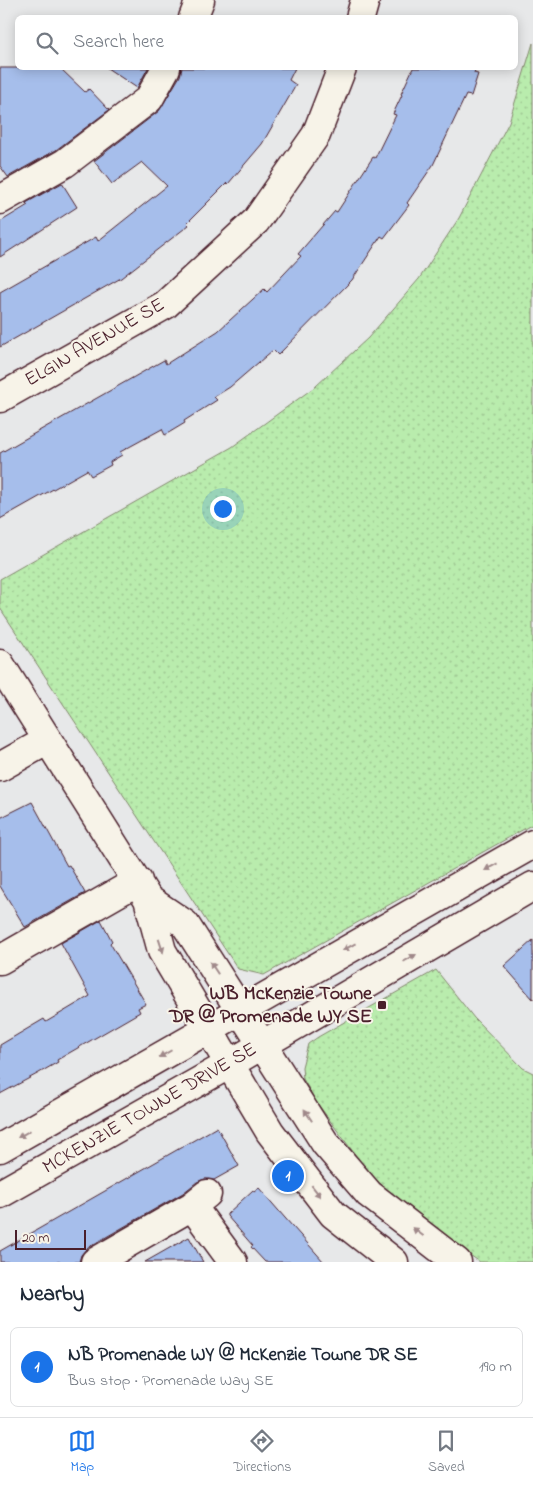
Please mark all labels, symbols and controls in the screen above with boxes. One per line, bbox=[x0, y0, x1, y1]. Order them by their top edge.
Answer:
search box bbox=[15, 15, 518, 70]
icon: search bbox=[33, 29, 61, 57]
text: Search here bbox=[73, 29, 164, 56]
street label: ELGIN AVENUE SE bbox=[20, 291, 170, 395]
your location bbox=[210, 496, 236, 522]
one-way arrow bbox=[484, 863, 497, 872]
one-way arrow bbox=[158, 938, 165, 953]
one-way arrow bbox=[342, 943, 356, 951]
one-way arrow bbox=[403, 953, 416, 962]
one-way arrow bbox=[209, 961, 219, 974]
place label: WB McKenzie Towne DR @ Promenade WY SE bbox=[168, 980, 373, 1032]
marker: WB McKenzie Towne DR @ Promenade WY SE bbox=[376, 999, 388, 1011]
street label: MCKENZIE TOWNE DRIVE SE bbox=[38, 1036, 262, 1182]
one-way arrow bbox=[159, 1049, 172, 1058]
one-way arrow bbox=[303, 1109, 312, 1122]
one-way arrow bbox=[18, 1130, 31, 1139]
pin: 1 bbox=[272, 1157, 304, 1195]
one-way arrow bbox=[311, 1184, 321, 1198]
scale bar bbox=[15, 1227, 86, 1250]
one-way arrow bbox=[412, 1227, 425, 1238]
text: 20 m bbox=[22, 1228, 49, 1249]
text: Nearby bbox=[20, 1280, 84, 1310]
text: NB Promenade WY @ McKenzie Towne DR SE bbox=[68, 1342, 418, 1369]
text: 1 bbox=[34, 1355, 40, 1379]
text: 190 m bbox=[479, 1355, 512, 1379]
text: Bus stop · Promenade Way SE bbox=[68, 1369, 274, 1393]
tab: Map bbox=[68, 1427, 96, 1478]
tab: Directions bbox=[233, 1427, 291, 1478]
tab: Saved bbox=[428, 1427, 465, 1478]

